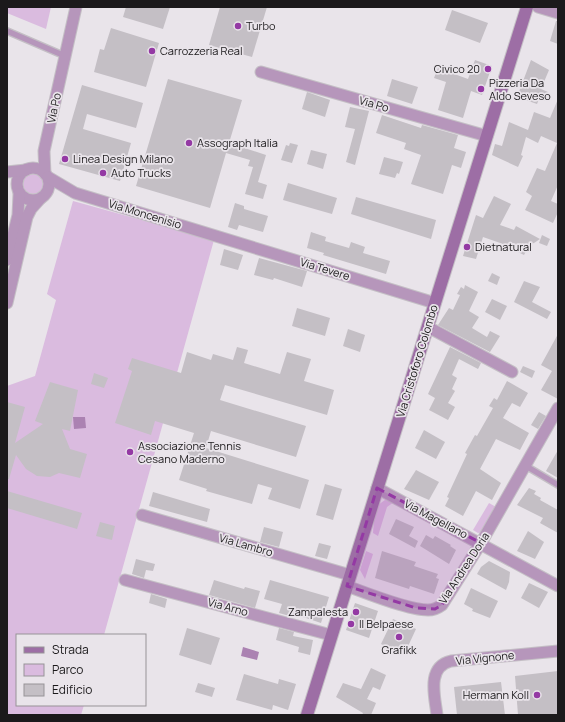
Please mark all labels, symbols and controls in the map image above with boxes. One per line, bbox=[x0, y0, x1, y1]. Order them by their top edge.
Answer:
place label: Turbo bbox=[246, 18, 276, 33]
marker: Turbo bbox=[233, 21, 243, 31]
place label: Carrozzeria Real bbox=[160, 43, 243, 58]
marker: Carrozzeria Real bbox=[147, 46, 157, 56]
place label: Civico 20 bbox=[434, 61, 480, 76]
marker: Civico 20 bbox=[483, 64, 493, 74]
place label: Pizzeria Da Aldo Seveso bbox=[489, 75, 551, 103]
marker: Pizzeria Da Aldo Seveso bbox=[476, 84, 486, 94]
street label: Via Po bbox=[43, 91, 64, 124]
street label: Via Po bbox=[357, 92, 391, 115]
place label: Assograph Italia bbox=[197, 135, 278, 150]
marker: Assograph Italia bbox=[184, 138, 194, 148]
place label: Linea Design Milano bbox=[73, 151, 174, 166]
marker: Linea Design Milano bbox=[60, 154, 70, 164]
place label: Auto Trucks bbox=[111, 165, 171, 180]
marker: Auto Trucks bbox=[98, 168, 108, 178]
street label: Via Moncenisio bbox=[107, 195, 184, 232]
place label: Dietnatural bbox=[475, 239, 532, 254]
marker: Dietnatural bbox=[462, 242, 472, 252]
street label: Via Tevere bbox=[298, 254, 352, 283]
street label: Via Cristoforo Colombo bbox=[392, 302, 441, 419]
place label: Associazione Tennis Cesano Maderno bbox=[138, 438, 241, 466]
marker: Associazione Tennis Cesano Maderno bbox=[125, 447, 135, 457]
street label: Via Magellano bbox=[402, 496, 471, 542]
street label: Via Andrea Doria bbox=[435, 529, 492, 606]
street label: Via Lambro bbox=[218, 530, 275, 559]
street label: Via Arno bbox=[206, 594, 250, 619]
place label: Zampalesta bbox=[288, 604, 348, 619]
marker: Zampalesta bbox=[351, 607, 361, 617]
place label: Il Belpaese bbox=[359, 616, 414, 631]
marker: Il Belpaese bbox=[346, 619, 356, 629]
marker: Grafikk bbox=[394, 632, 404, 642]
legend bbox=[16, 634, 146, 706]
text: Strada bbox=[52, 641, 89, 658]
place label: Grafikk bbox=[381, 642, 417, 657]
street label: Via Vignone bbox=[455, 647, 515, 668]
text: Parco bbox=[52, 661, 83, 678]
text: Edificio bbox=[52, 681, 92, 698]
place label: Hermann Koll bbox=[463, 687, 529, 702]
marker: Hermann Koll bbox=[532, 690, 542, 700]

